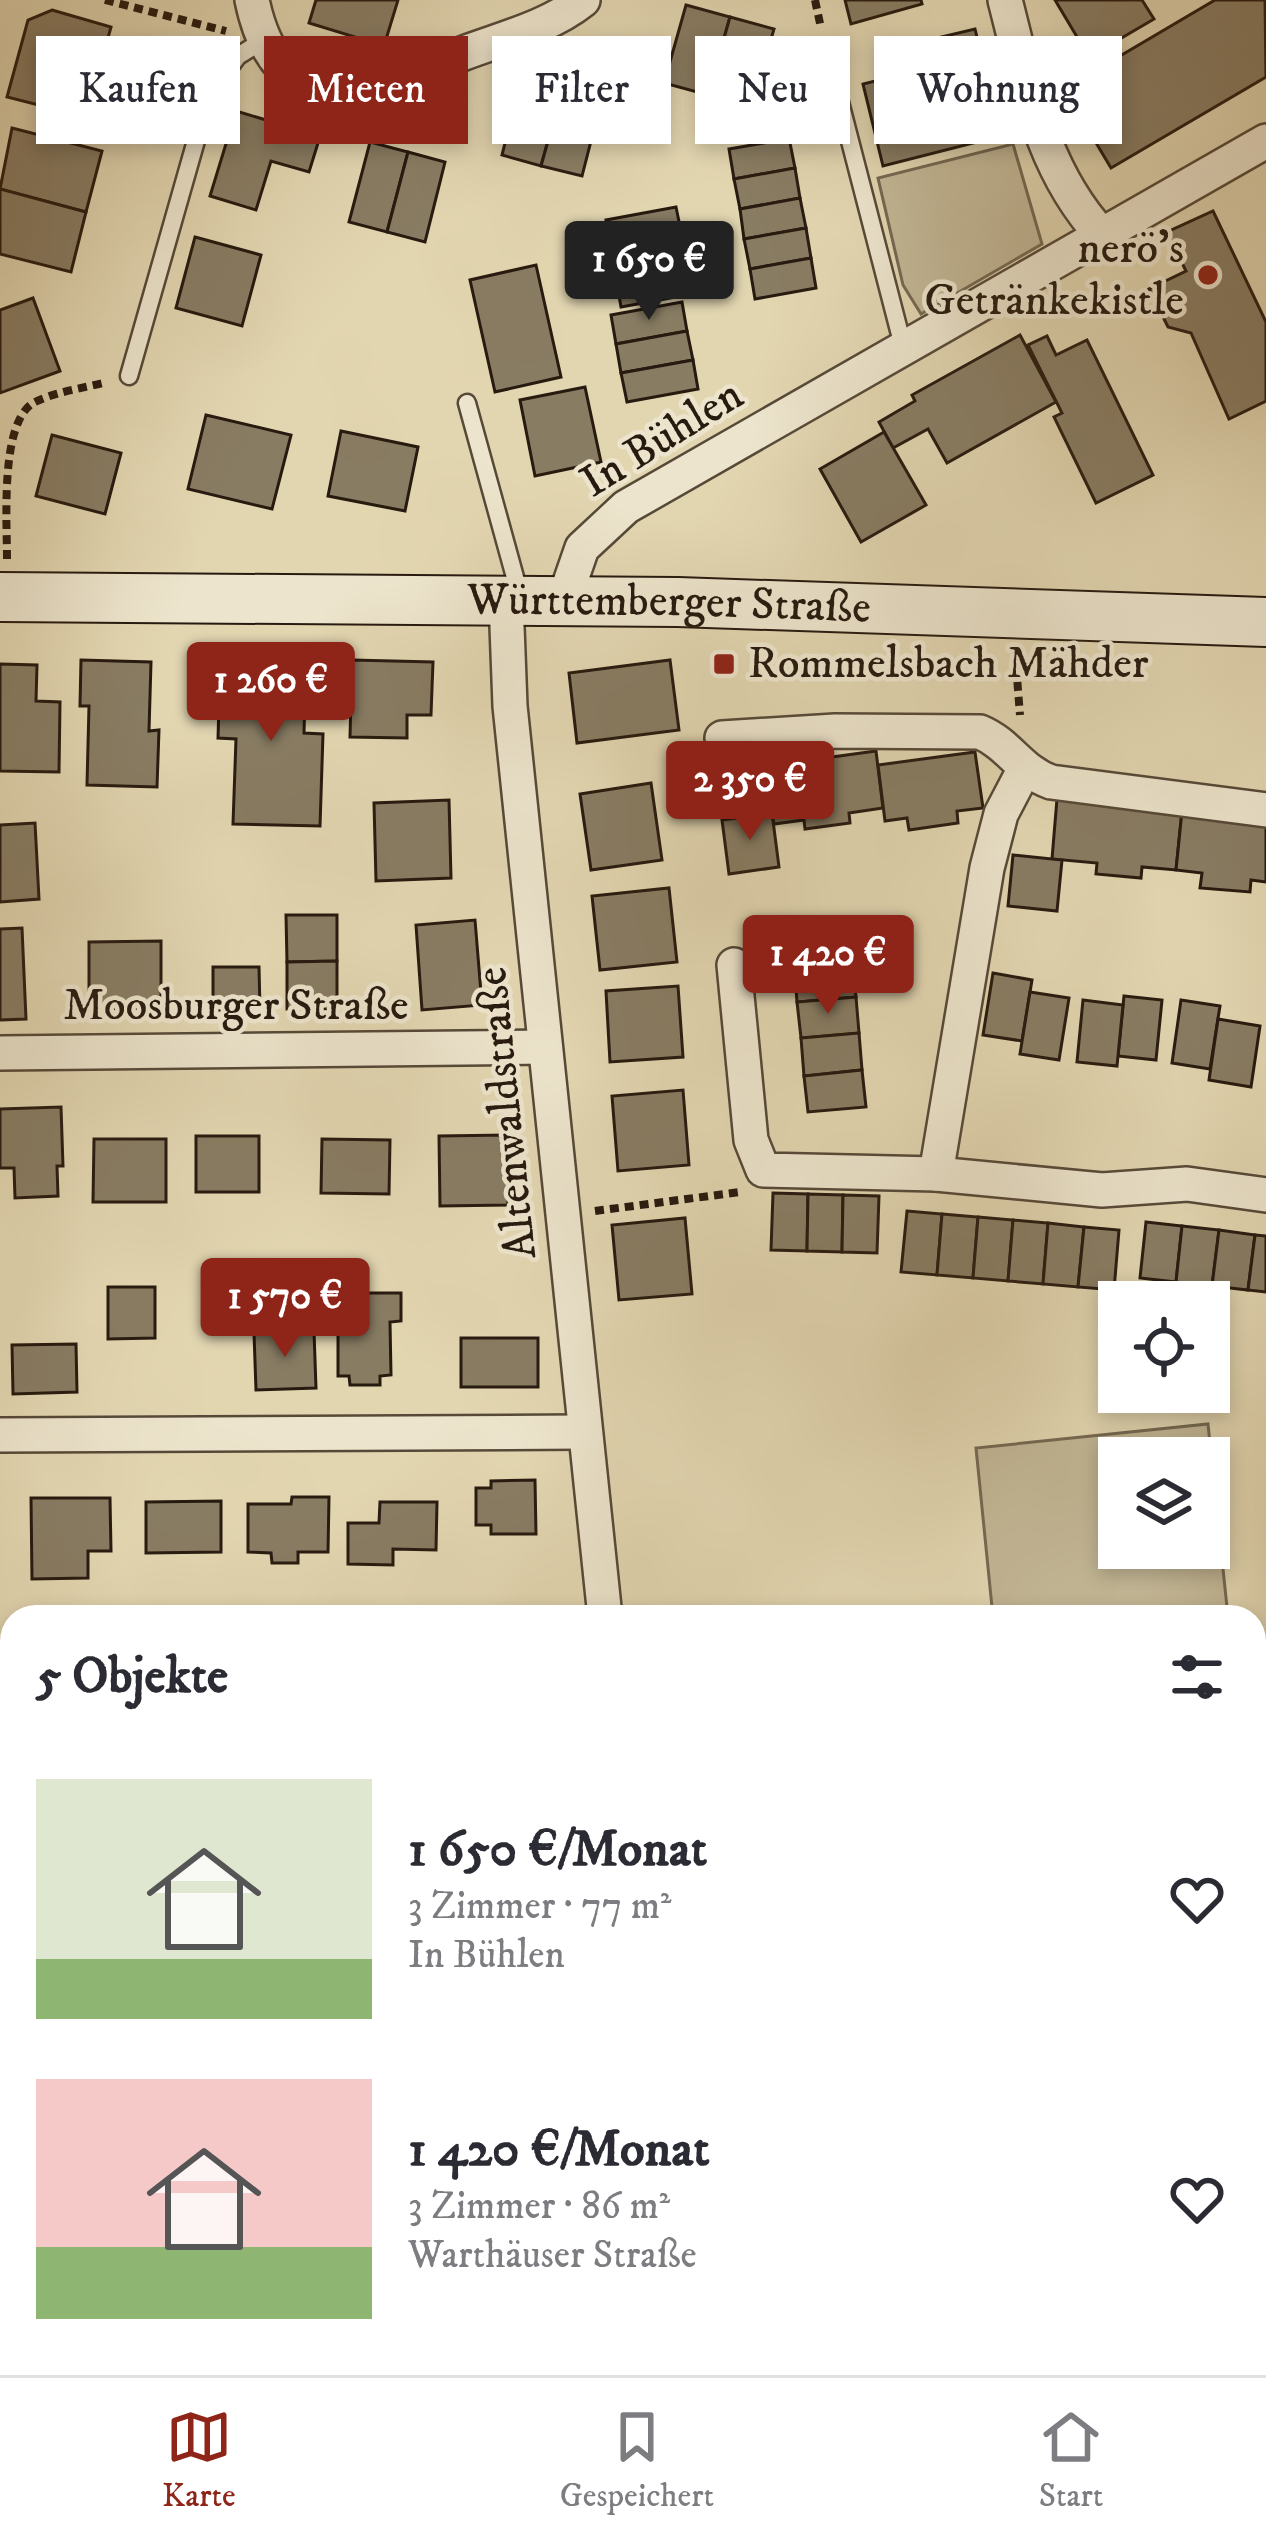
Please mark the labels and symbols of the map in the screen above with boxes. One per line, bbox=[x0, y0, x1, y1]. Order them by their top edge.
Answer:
pin: 1 650 € bbox=[538, 221, 760, 323]
place label: nerö's Getränkekistle bbox=[924, 221, 1184, 329]
marker: nerö's Getränkekistle bbox=[1195, 262, 1221, 288]
street label: In Bühlen bbox=[570, 367, 754, 511]
street label: Württemberger Straße bbox=[466, 572, 872, 637]
place label: Rommelsbach Mähder bbox=[748, 636, 1149, 692]
pin: 1 260 € bbox=[160, 642, 382, 744]
marker: Rommelsbach Mähder bbox=[711, 651, 737, 677]
pin: 2 350 € bbox=[639, 741, 861, 843]
pin: 1 420 € bbox=[717, 915, 939, 1017]
street label: Altenwaldstraße bbox=[464, 964, 550, 1262]
street label: Moosburger Straße bbox=[63, 978, 409, 1034]
pin: 1 570 € bbox=[174, 1258, 396, 1360]

